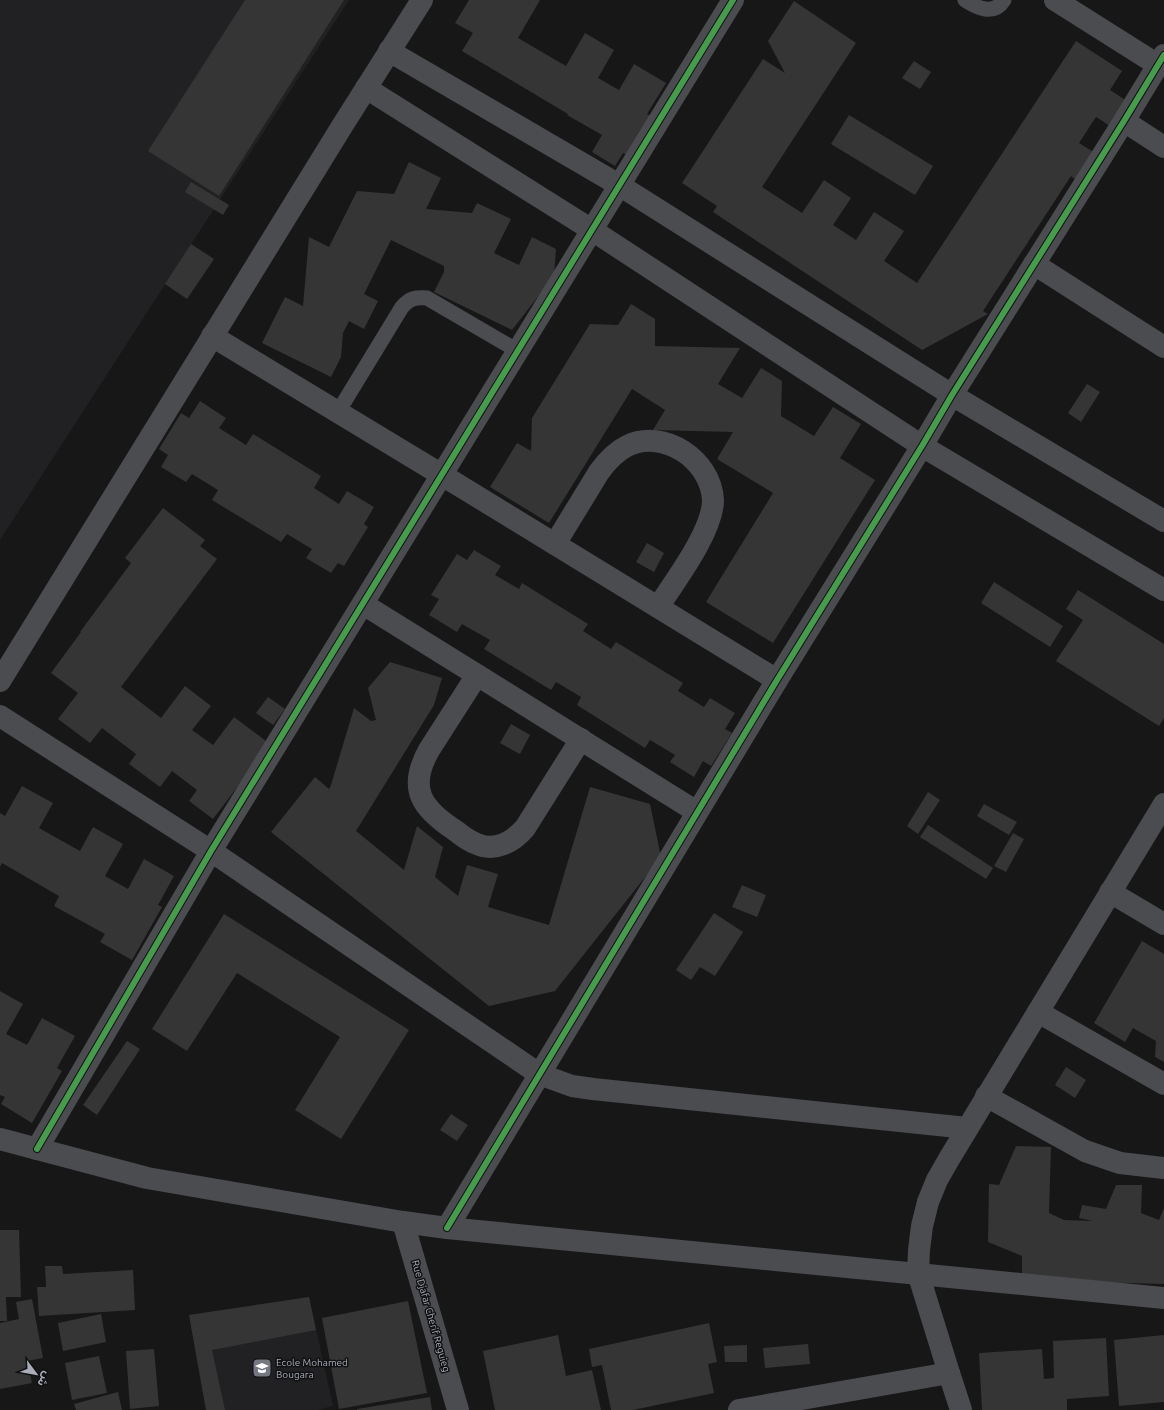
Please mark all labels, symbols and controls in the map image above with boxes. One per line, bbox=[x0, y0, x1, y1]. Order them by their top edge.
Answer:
street label: Rue Djafar Cherif Reguieg bbox=[410, 1259, 452, 1373]
north arrow bbox=[16, 1354, 56, 1394]
school or university icon: Ecole Mohamed Bougara bbox=[251, 1357, 273, 1379]
place label: Ecole Mohamed Bougara bbox=[276, 1357, 348, 1380]
text: ش bbox=[35, 1369, 54, 1389]

